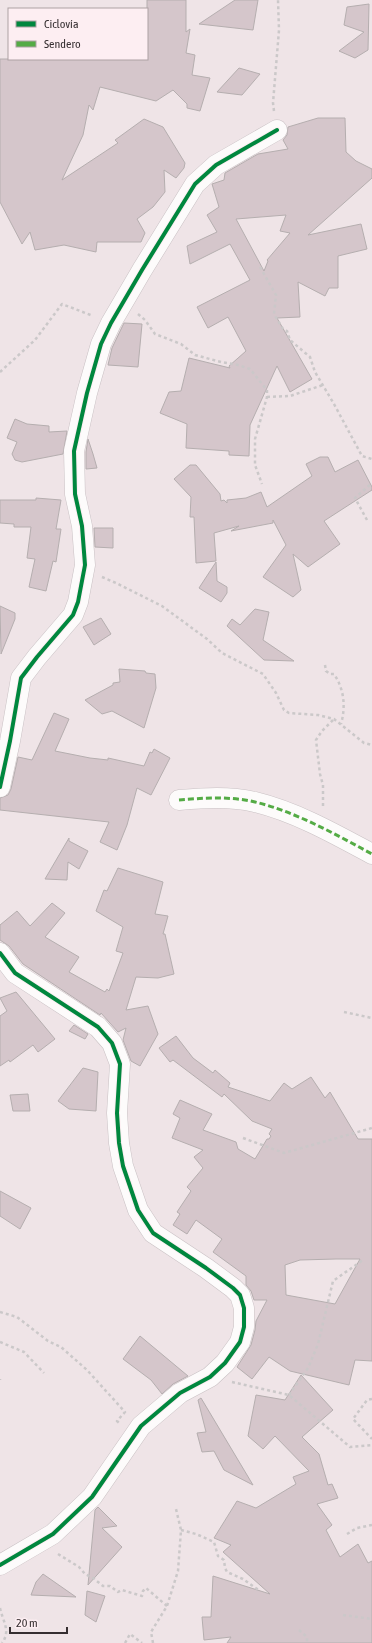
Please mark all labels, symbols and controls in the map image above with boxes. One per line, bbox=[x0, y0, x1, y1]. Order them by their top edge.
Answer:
legend bbox=[8, 8, 148, 60]
text: Ciclovía bbox=[44, 17, 78, 31]
text: Sendero bbox=[44, 37, 81, 51]
scale bar bbox=[10, 1609, 67, 1635]
text: 20 m bbox=[16, 1616, 38, 1630]

